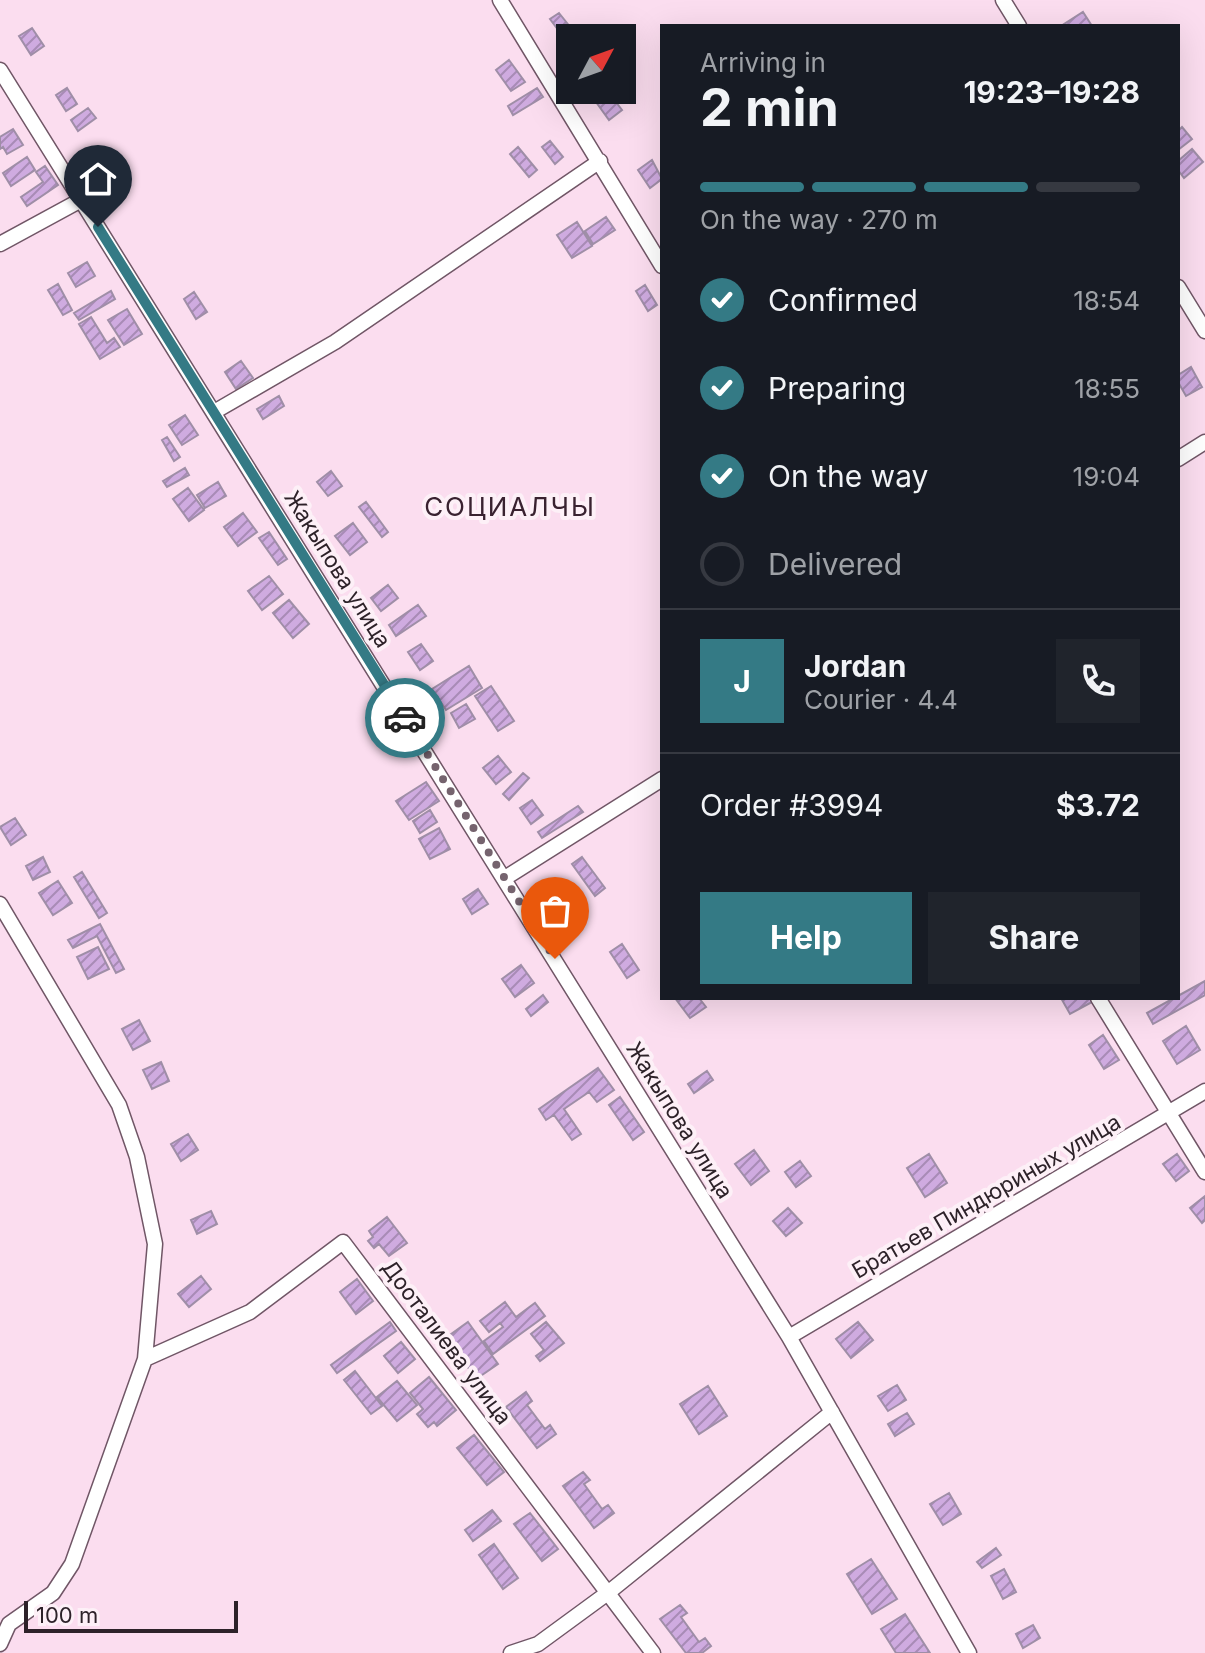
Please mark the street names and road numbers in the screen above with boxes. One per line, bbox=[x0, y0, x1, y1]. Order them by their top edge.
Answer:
street label: Жакыпова улица bbox=[279, 486, 397, 652]
street label: Жакыпова улица bbox=[621, 1037, 739, 1203]
street label: Братьев Пиндюриных улица bbox=[847, 1108, 1125, 1284]
street label: Дооталиева улица bbox=[377, 1255, 517, 1429]

